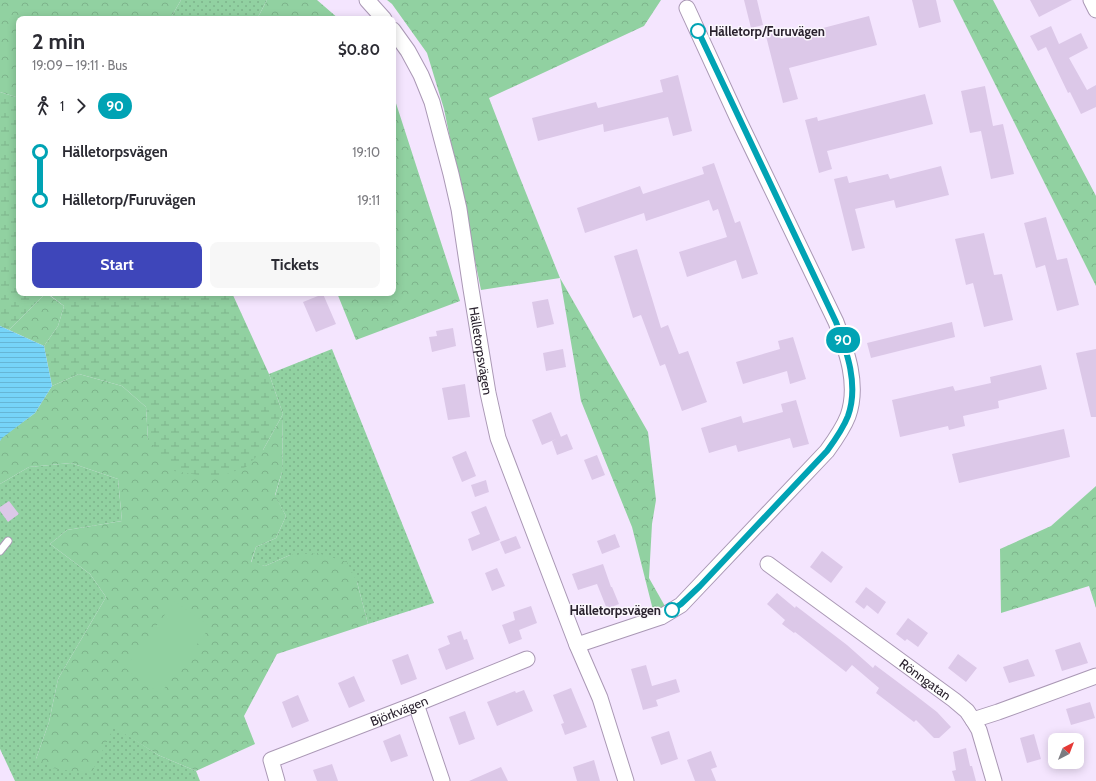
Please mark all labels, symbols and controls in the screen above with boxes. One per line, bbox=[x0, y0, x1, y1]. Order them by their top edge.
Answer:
marker: Hälletorp/Furuvägen bbox=[690, 23, 706, 39]
place label: Hälletorp/Furuvägen bbox=[709, 23, 825, 39]
text: 2 min bbox=[32, 28, 85, 55]
text: $0.80 bbox=[338, 41, 380, 59]
text: 19:09 – 19:11 · Bus bbox=[32, 57, 127, 73]
icon: walk bbox=[32, 95, 54, 117]
icon: forward bbox=[70, 95, 92, 117]
text: 90 bbox=[106, 97, 124, 115]
text: 1 bbox=[60, 98, 64, 114]
text: Hälletorpsvägen bbox=[62, 143, 168, 161]
text: 19:10 bbox=[352, 144, 380, 160]
text: Hälletorp/Furuvägen bbox=[62, 191, 196, 209]
text: 19:11 bbox=[357, 192, 380, 208]
button: Start bbox=[32, 242, 202, 288]
button: Tickets bbox=[210, 242, 380, 288]
street label: Hälletorpsvägen bbox=[466, 305, 496, 396]
line badge: 90 bbox=[825, 327, 861, 353]
text: 90 bbox=[834, 331, 852, 349]
place label: Hälletorpsvägen bbox=[569, 602, 661, 618]
marker: Hälletorpsvägen bbox=[664, 602, 680, 618]
street label: Rönngatan bbox=[897, 655, 954, 703]
street label: Björkvägen bbox=[368, 692, 430, 729]
north arrow bbox=[1048, 733, 1084, 769]
map controls bbox=[1048, 733, 1084, 769]

